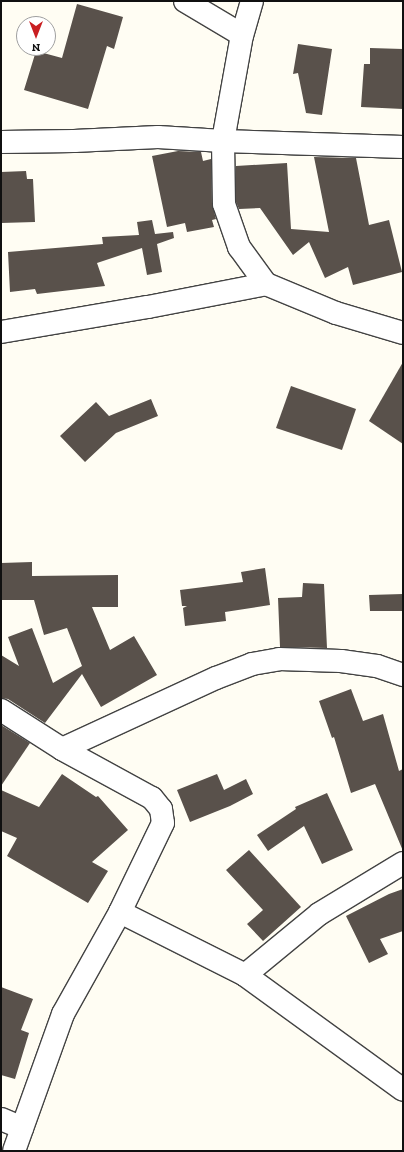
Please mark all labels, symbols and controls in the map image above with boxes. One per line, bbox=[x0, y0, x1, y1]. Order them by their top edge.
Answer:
north arrow bbox=[16, 16, 56, 56]
text: N bbox=[32, 41, 40, 54]

